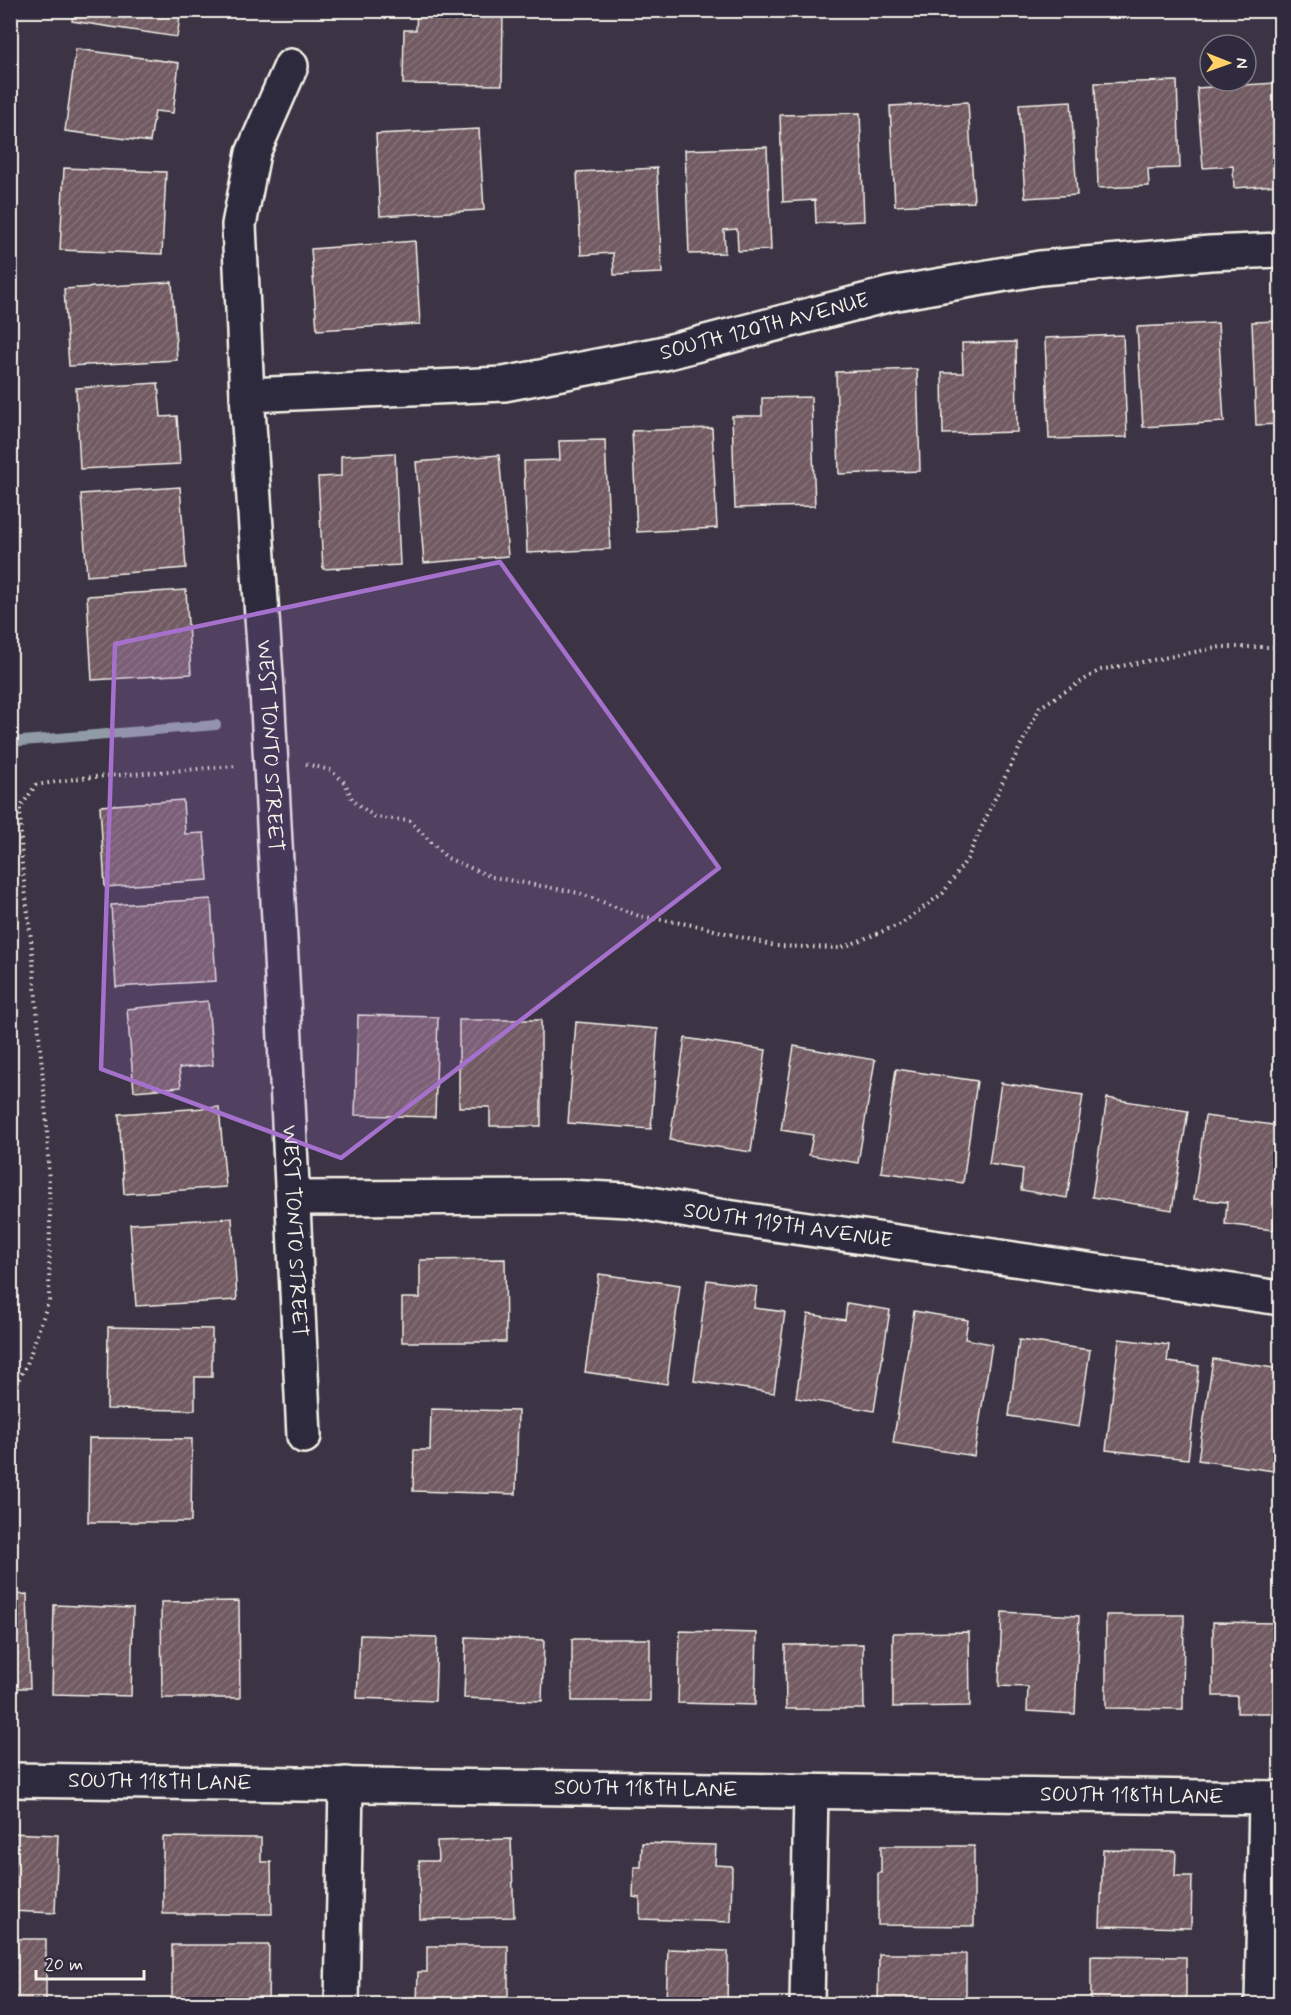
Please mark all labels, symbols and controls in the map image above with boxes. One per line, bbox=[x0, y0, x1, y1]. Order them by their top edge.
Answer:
north arrow bbox=[1198, 33, 1258, 93]
text: N bbox=[1231, 58, 1252, 69]
street label: SOUTH 120TH AVENUE bbox=[657, 286, 872, 367]
street label: WEST TONTO STREET bbox=[250, 639, 289, 853]
street label: WEST TONTO STREET bbox=[275, 1124, 313, 1338]
street label: SOUTH 119TH AVENUE bbox=[681, 1196, 894, 1255]
street label: SOUTH 118TH LANE bbox=[68, 1767, 252, 1797]
street label: SOUTH 118TH LANE bbox=[554, 1774, 738, 1804]
street label: SOUTH 118TH LANE bbox=[1040, 1781, 1224, 1811]
scale bar bbox=[36, 1943, 144, 1981]
text: 20 m bbox=[45, 1953, 83, 1977]

